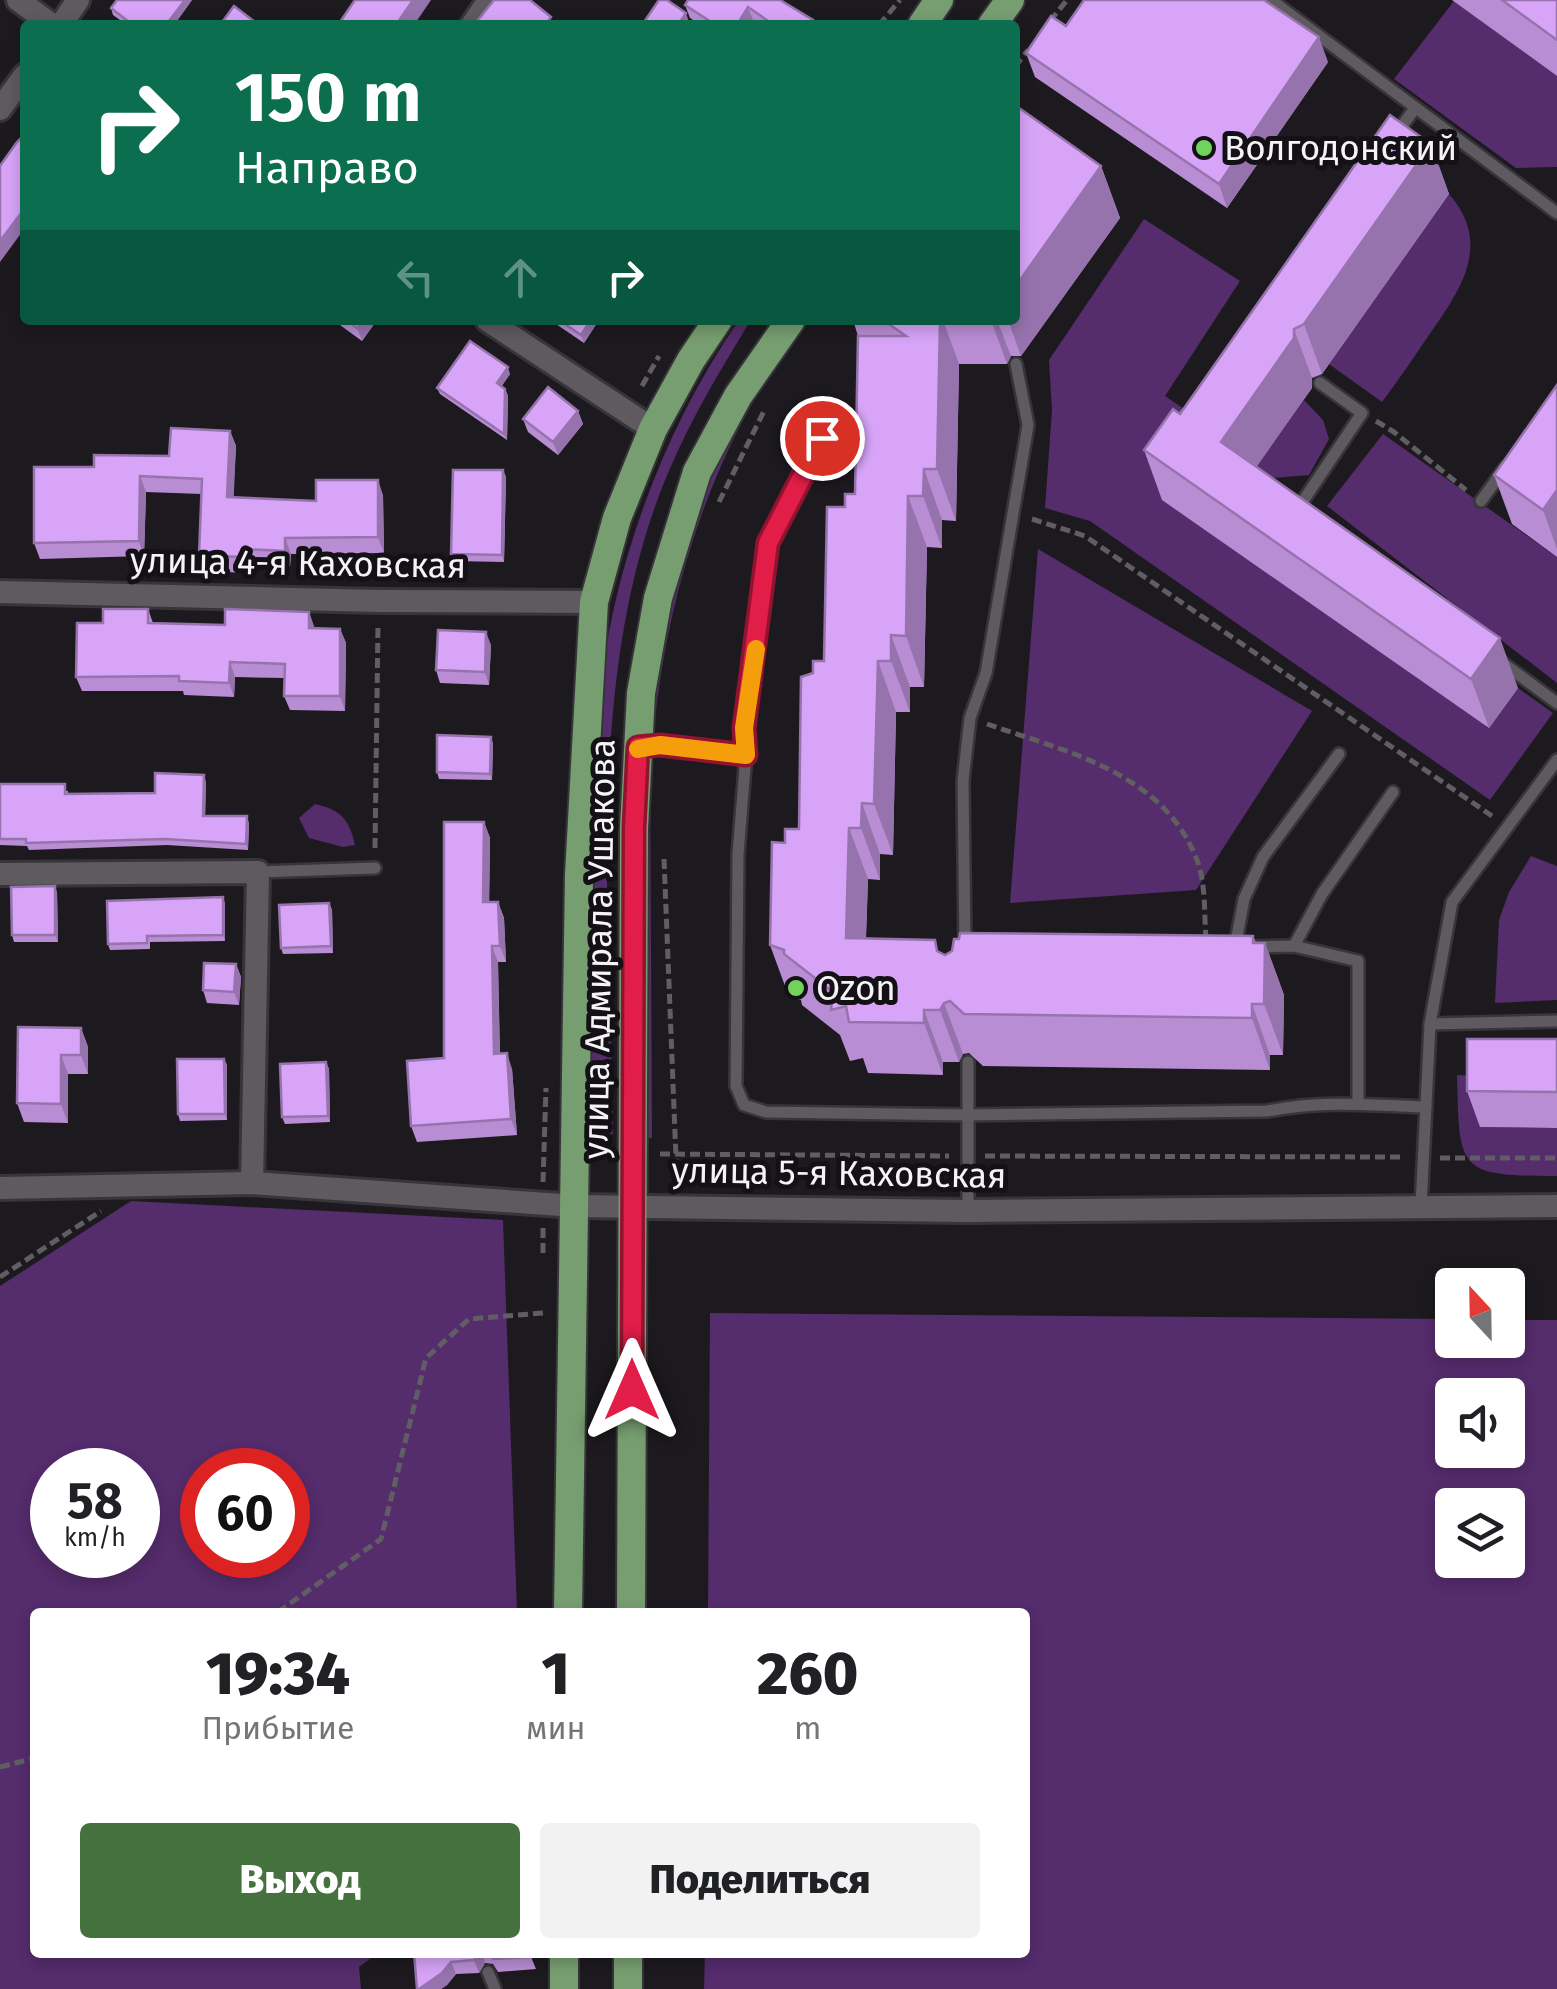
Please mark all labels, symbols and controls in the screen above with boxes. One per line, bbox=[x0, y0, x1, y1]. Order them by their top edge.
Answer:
text: 150 m bbox=[235, 56, 422, 140]
icon: right bbox=[70, 60, 200, 190]
place label: Волгодонский bbox=[1224, 127, 1457, 169]
marker: Волгодонский bbox=[1193, 137, 1215, 159]
text: Направо bbox=[235, 141, 419, 195]
icon: left bbox=[388, 250, 443, 305]
icon: ahead bbox=[493, 250, 548, 305]
icon: right bbox=[598, 250, 653, 305]
pin bbox=[780, 396, 865, 481]
icon: arrive bbox=[795, 411, 850, 466]
street label: улица 4-я Каховская bbox=[129, 539, 467, 587]
street label: улица Адмирала Ушакова bbox=[574, 738, 624, 1160]
place label: Ozon bbox=[816, 967, 896, 1009]
marker: Ozon bbox=[785, 977, 807, 999]
street label: улица 5-я Каховская bbox=[671, 1149, 1007, 1197]
north arrow bbox=[1435, 1268, 1525, 1358]
map controls bbox=[1435, 1268, 1525, 1578]
position arrow bbox=[580, 1338, 684, 1442]
button: sound bbox=[1435, 1378, 1525, 1468]
speed limit sign: 60 bbox=[180, 1448, 310, 1578]
text: 58 bbox=[67, 1471, 123, 1531]
button: layers bbox=[1435, 1488, 1525, 1578]
text: km/h bbox=[64, 1523, 126, 1553]
text: 19:34 bbox=[206, 1638, 350, 1710]
text: 1 bbox=[542, 1638, 570, 1710]
text: 260 bbox=[757, 1638, 858, 1710]
text: Прибытие bbox=[202, 1709, 354, 1747]
text: мин bbox=[526, 1709, 586, 1747]
text: m bbox=[794, 1709, 821, 1747]
button: Выход bbox=[80, 1823, 520, 1938]
button: Поделиться bbox=[540, 1823, 980, 1938]

